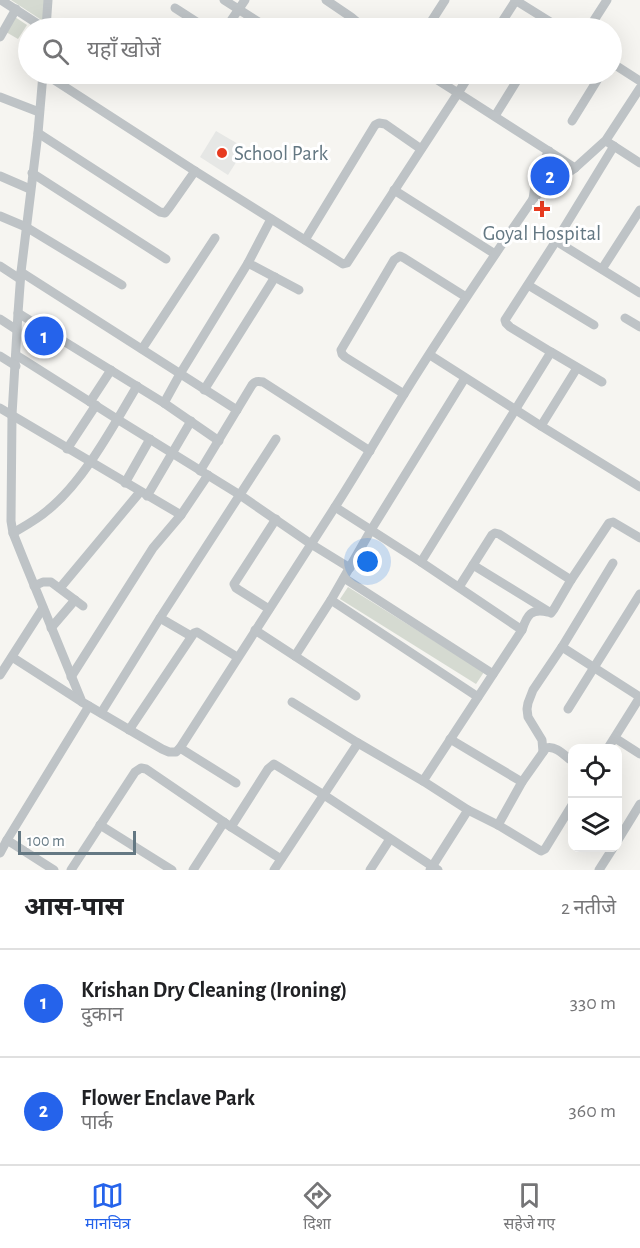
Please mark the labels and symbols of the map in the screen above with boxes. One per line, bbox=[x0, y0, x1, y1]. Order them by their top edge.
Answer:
place label: School Park bbox=[234, 143, 328, 164]
marker: School Park bbox=[215, 146, 229, 160]
pin: 2 bbox=[530, 154, 570, 198]
marker: Goyal Hospital bbox=[533, 200, 551, 218]
place label: Goyal Hospital bbox=[483, 223, 601, 244]
pin: 1 bbox=[24, 314, 63, 358]
your location bbox=[353, 547, 382, 576]
scale bar bbox=[18, 828, 136, 856]

